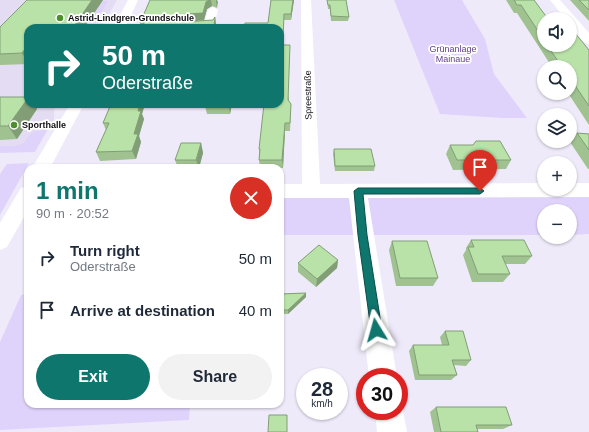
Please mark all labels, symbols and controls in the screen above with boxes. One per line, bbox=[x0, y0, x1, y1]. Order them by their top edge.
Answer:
map controls bbox=[537, 12, 577, 244]
button: sound bbox=[537, 12, 577, 52]
marker: Astrid-Lindgren-Grundschule bbox=[55, 13, 65, 23]
place label: Astrid-Lindgren-Grundschule bbox=[68, 13, 194, 23]
icon: right bbox=[36, 40, 88, 92]
text: 50 m bbox=[102, 40, 166, 71]
park label: Grünanlage Mainaue bbox=[429, 44, 477, 64]
button: search bbox=[537, 60, 577, 100]
street label: Spreestraße bbox=[303, 70, 313, 120]
text: Oderstraße bbox=[102, 73, 193, 93]
button: layers bbox=[537, 108, 577, 148]
marker: Sporthalle bbox=[9, 120, 19, 130]
place label: Sporthalle bbox=[22, 120, 66, 130]
pin bbox=[463, 150, 497, 191]
icon: arrive bbox=[469, 156, 491, 178]
button: + bbox=[537, 156, 577, 196]
text: 1 min bbox=[36, 177, 99, 204]
button: close bbox=[230, 177, 272, 219]
button: − bbox=[537, 204, 577, 244]
text: 90 m · 20:52 bbox=[36, 206, 109, 221]
text: Turn right bbox=[70, 242, 140, 259]
icon: right bbox=[36, 247, 58, 269]
text: 50 m bbox=[239, 250, 272, 267]
text: Oderstraße bbox=[70, 259, 136, 274]
icon: arrive bbox=[36, 299, 58, 321]
text: Arrive at destination bbox=[70, 302, 215, 319]
text: 40 m bbox=[239, 302, 272, 319]
position arrow bbox=[355, 309, 397, 351]
button: Exit bbox=[36, 354, 150, 400]
button: Share bbox=[158, 354, 272, 400]
speed limit sign: 30 bbox=[356, 368, 408, 420]
text: 28 bbox=[311, 378, 333, 400]
text: km/h bbox=[311, 398, 333, 409]

